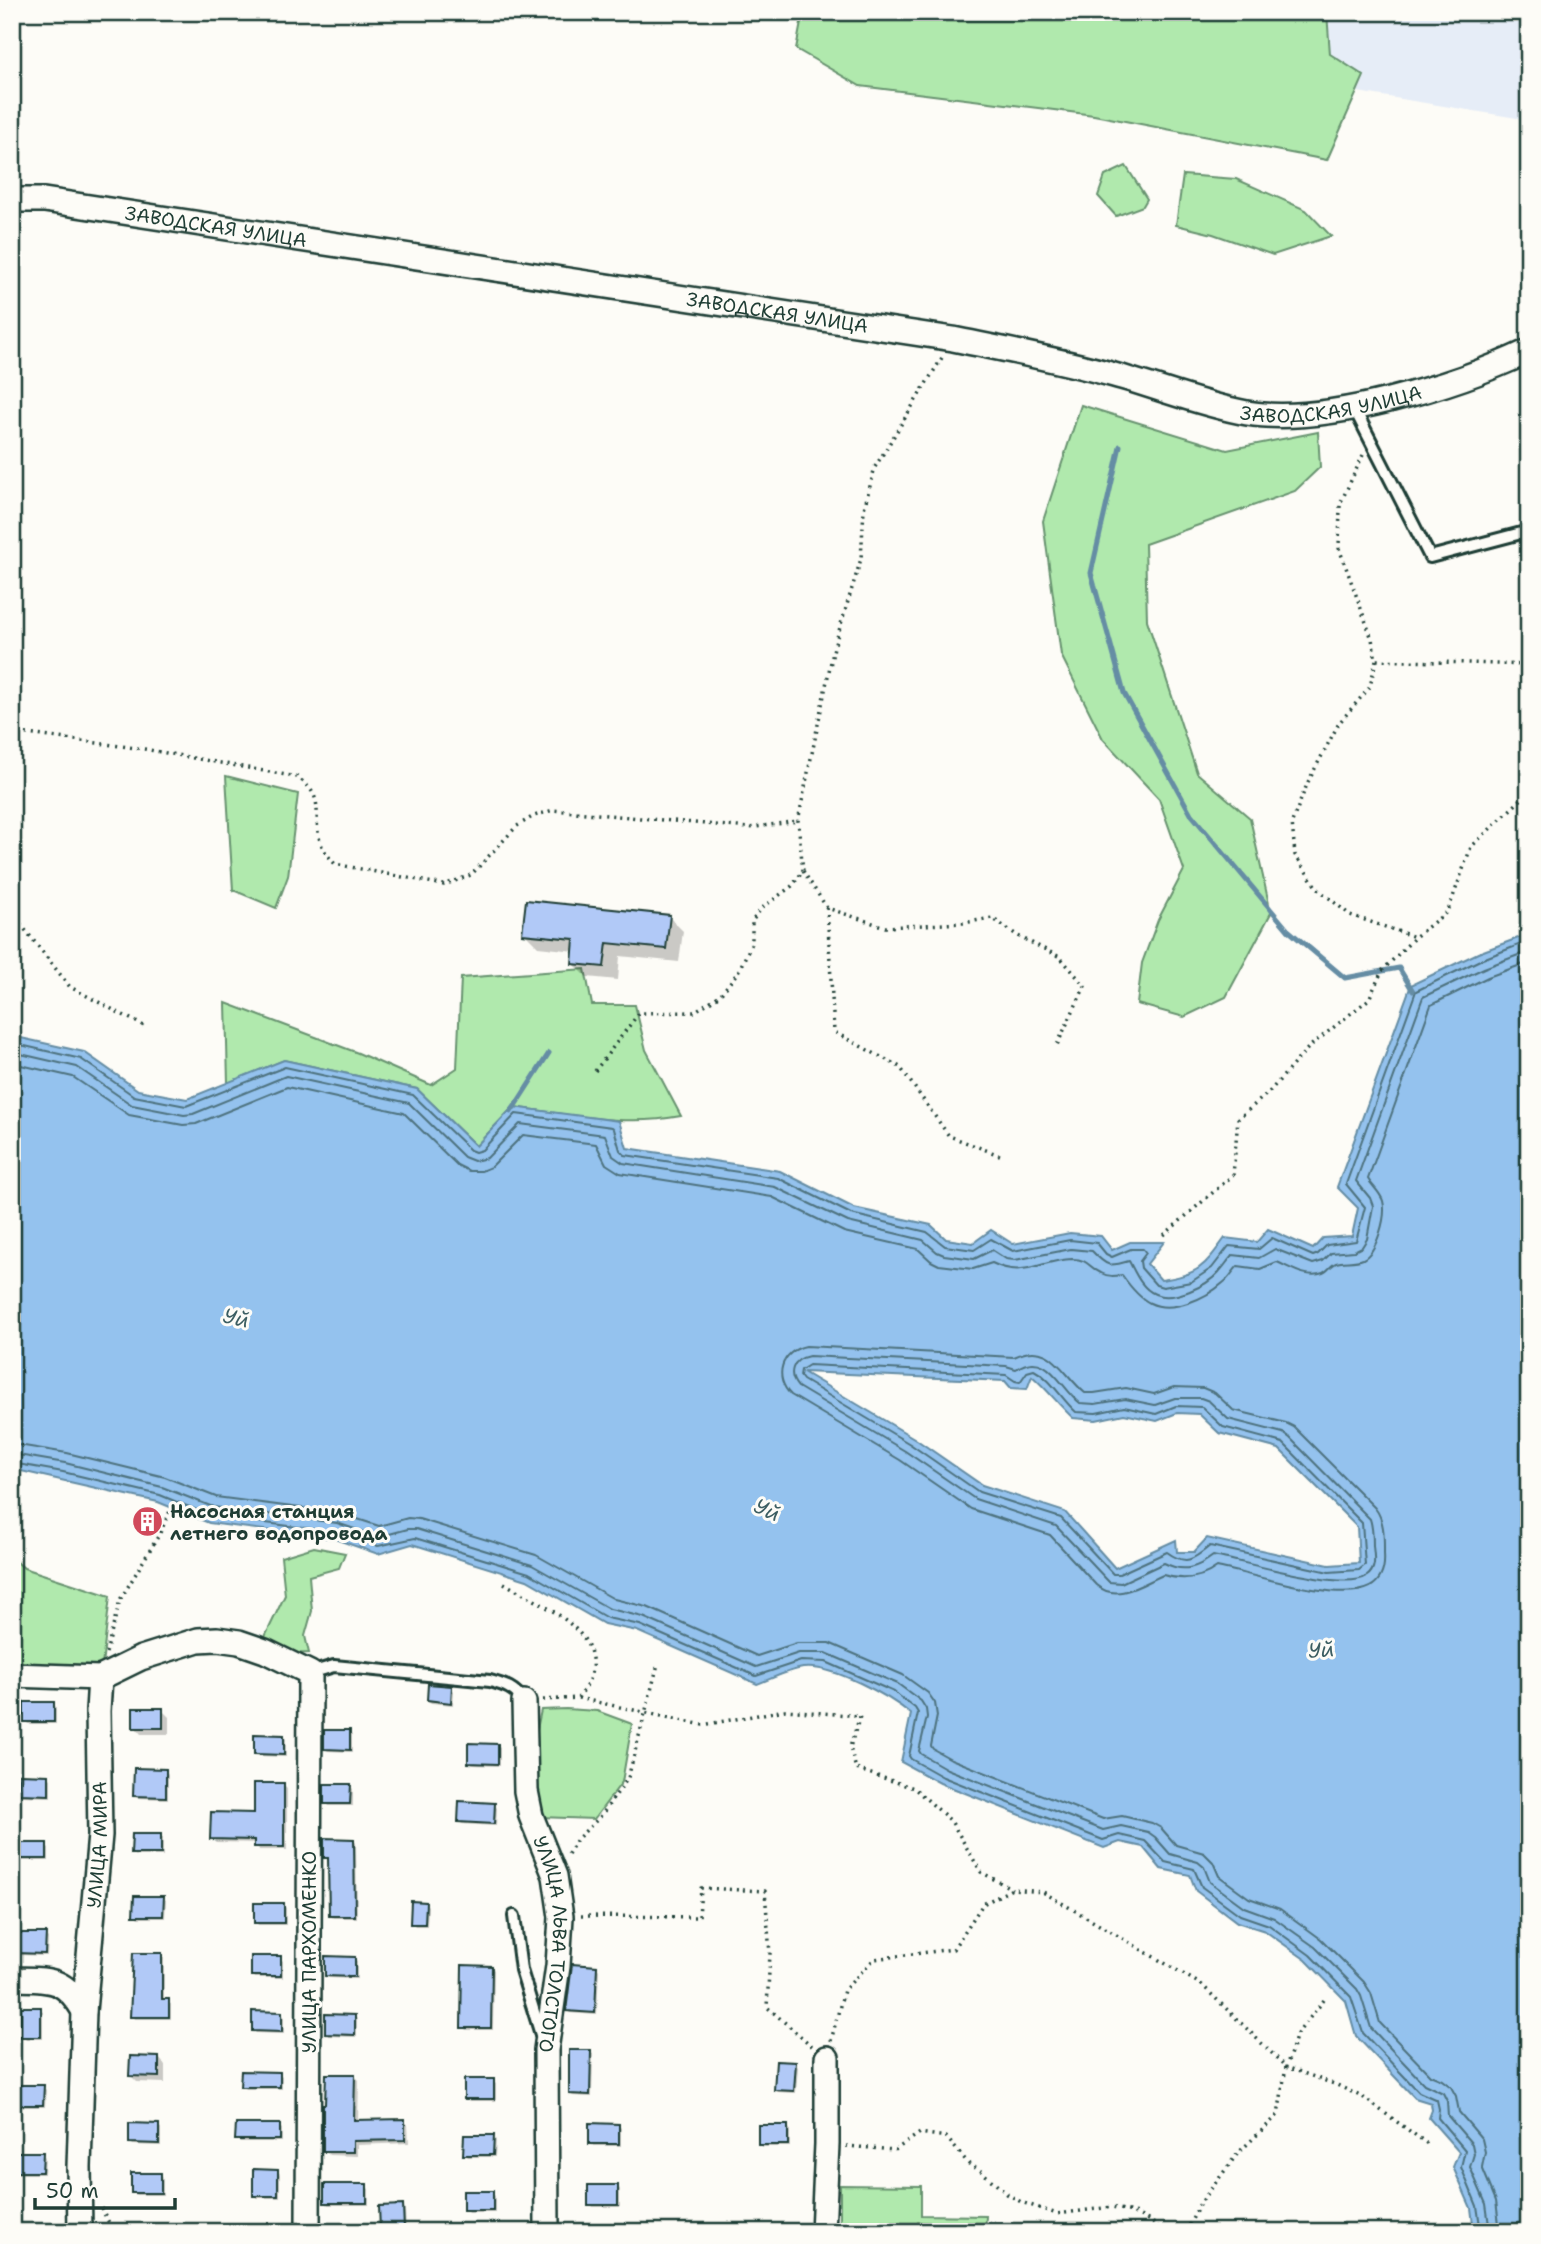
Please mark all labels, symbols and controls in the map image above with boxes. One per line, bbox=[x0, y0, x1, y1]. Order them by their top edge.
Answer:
street label: ЗАВОДСКАЯ УЛИЦА bbox=[123, 201, 309, 253]
street label: ЗАВОДСКАЯ УЛИЦА bbox=[685, 286, 870, 339]
street label: ЗАВОДСКАЯ УЛИЦА bbox=[1238, 380, 1425, 429]
water label: Уй bbox=[220, 1301, 252, 1335]
water label: Уй bbox=[749, 1492, 785, 1528]
place label: Насосная станция летнего водопровода bbox=[170, 1499, 388, 1546]
building icon: Насосная станция летнего водопровода bbox=[130, 1505, 164, 1539]
water label: Уй bbox=[1307, 1635, 1335, 1665]
street label: УЛИЦА МИРА bbox=[81, 1781, 113, 1909]
street label: УЛИЦА ЛЬВА ТОЛСТОГО bbox=[527, 1832, 573, 2054]
street label: УЛИЦА ПАРХОМЕНКО bbox=[297, 1851, 322, 2053]
scale bar bbox=[35, 2167, 175, 2211]
text: 50 m bbox=[46, 2177, 99, 2205]

